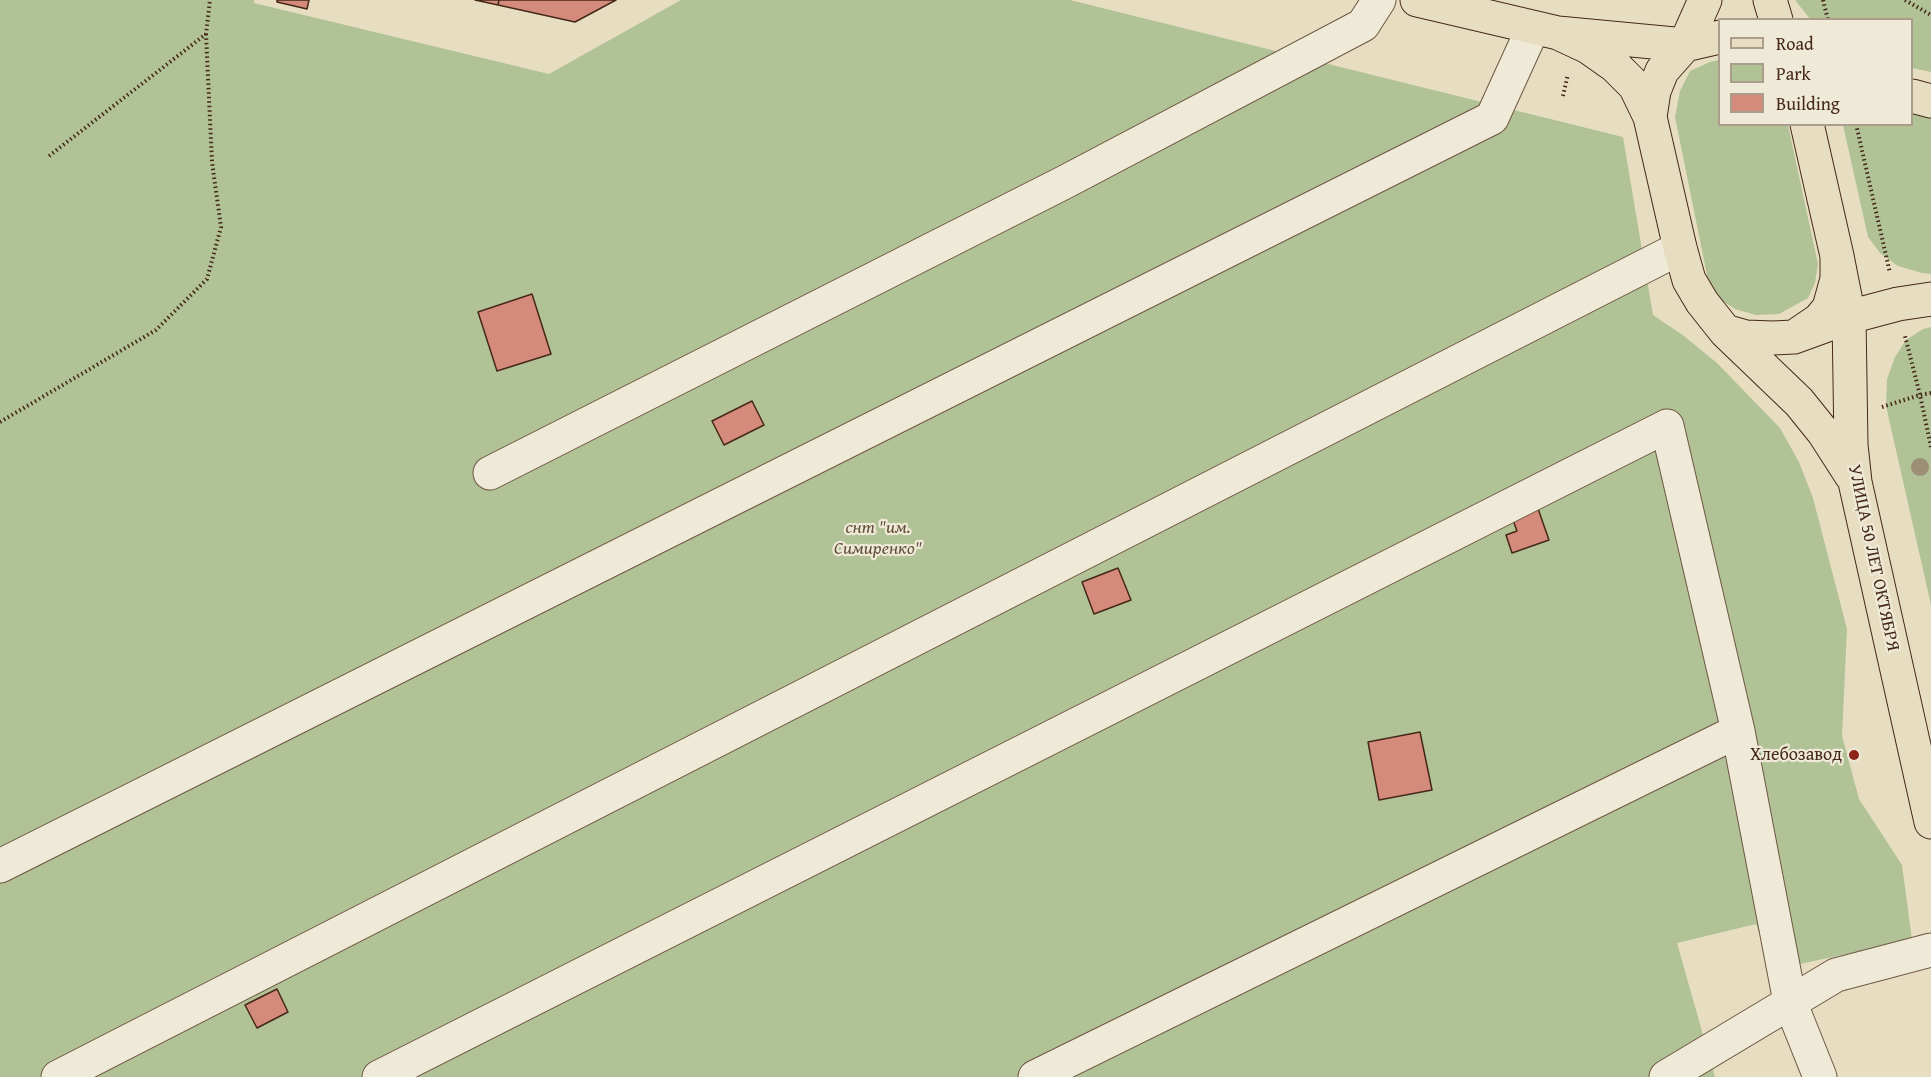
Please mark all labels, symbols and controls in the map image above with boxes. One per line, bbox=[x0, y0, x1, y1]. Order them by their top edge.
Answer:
legend bbox=[1718, 18, 1913, 126]
text: Road bbox=[1776, 30, 1814, 57]
text: Park bbox=[1776, 60, 1811, 87]
text: Building bbox=[1776, 90, 1840, 117]
street label: УЛИЦА 50 ЛЕТ ОКТЯБРЯ bbox=[1843, 463, 1903, 653]
park label: снт "им. Симиренко" bbox=[834, 517, 922, 560]
place label: Хлебозавод bbox=[1750, 744, 1842, 766]
marker: Хлебозавод bbox=[1847, 748, 1861, 762]

